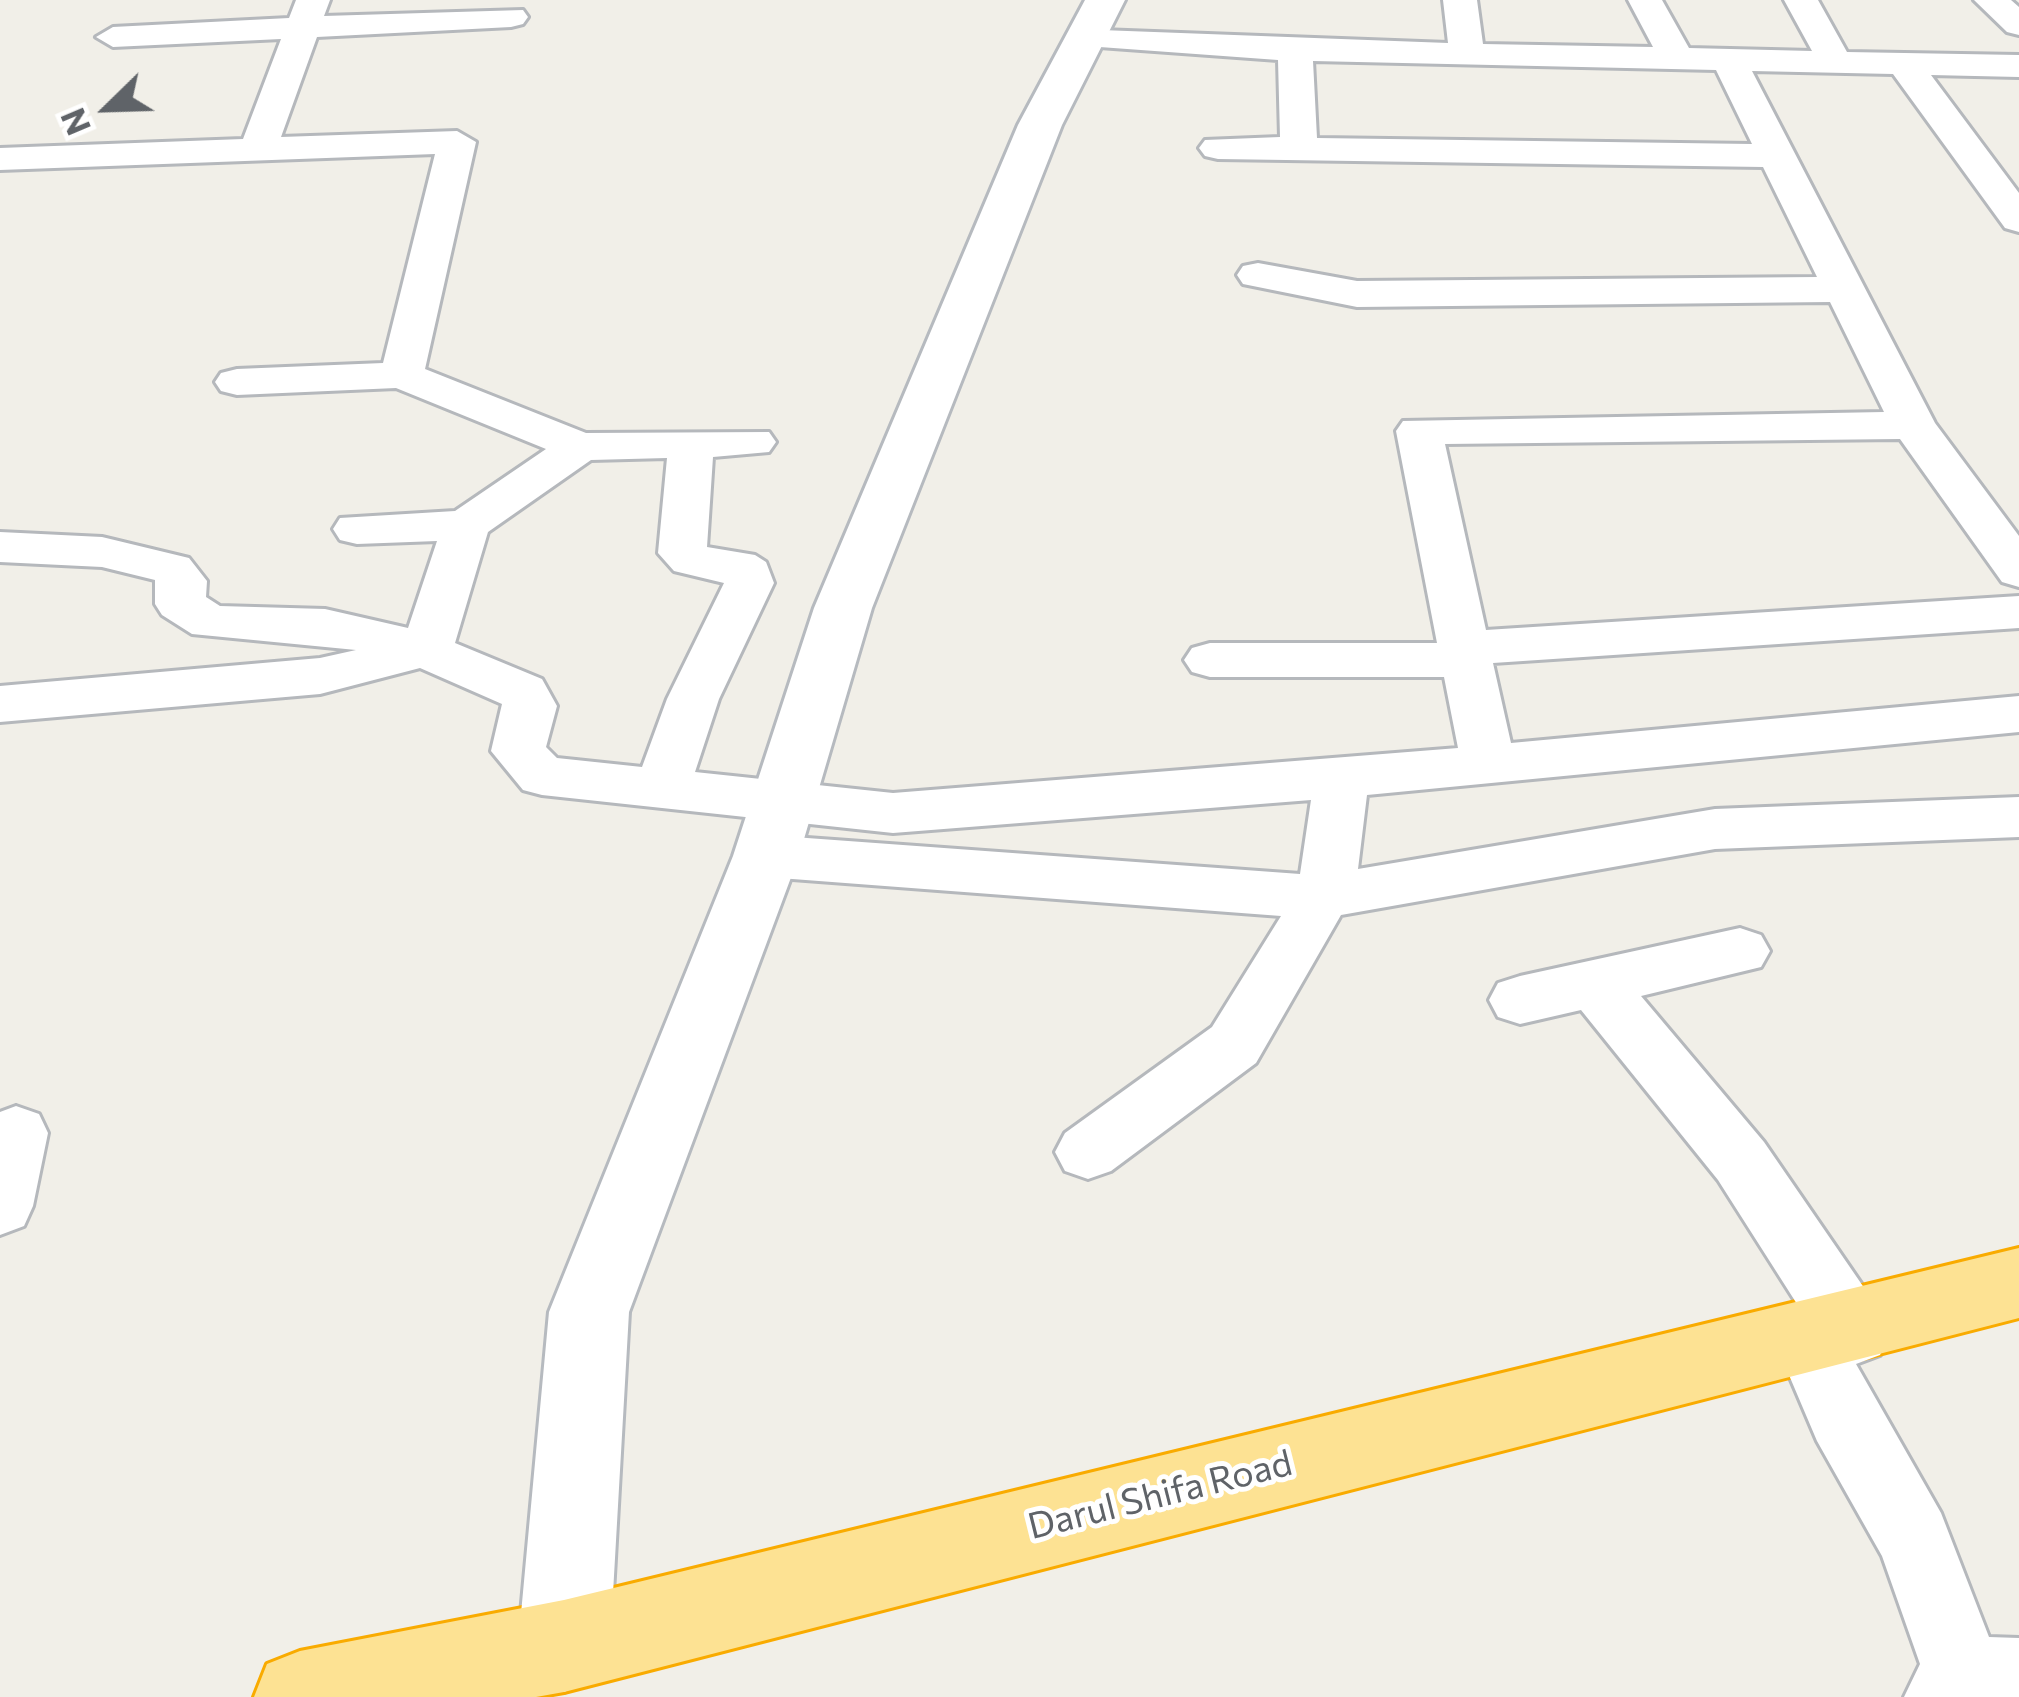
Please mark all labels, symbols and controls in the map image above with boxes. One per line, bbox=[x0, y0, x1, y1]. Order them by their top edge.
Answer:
north arrow bbox=[48, 48, 168, 168]
text: N bbox=[51, 103, 98, 142]
street label: Darul Shifa Road bbox=[1024, 1441, 1296, 1549]

